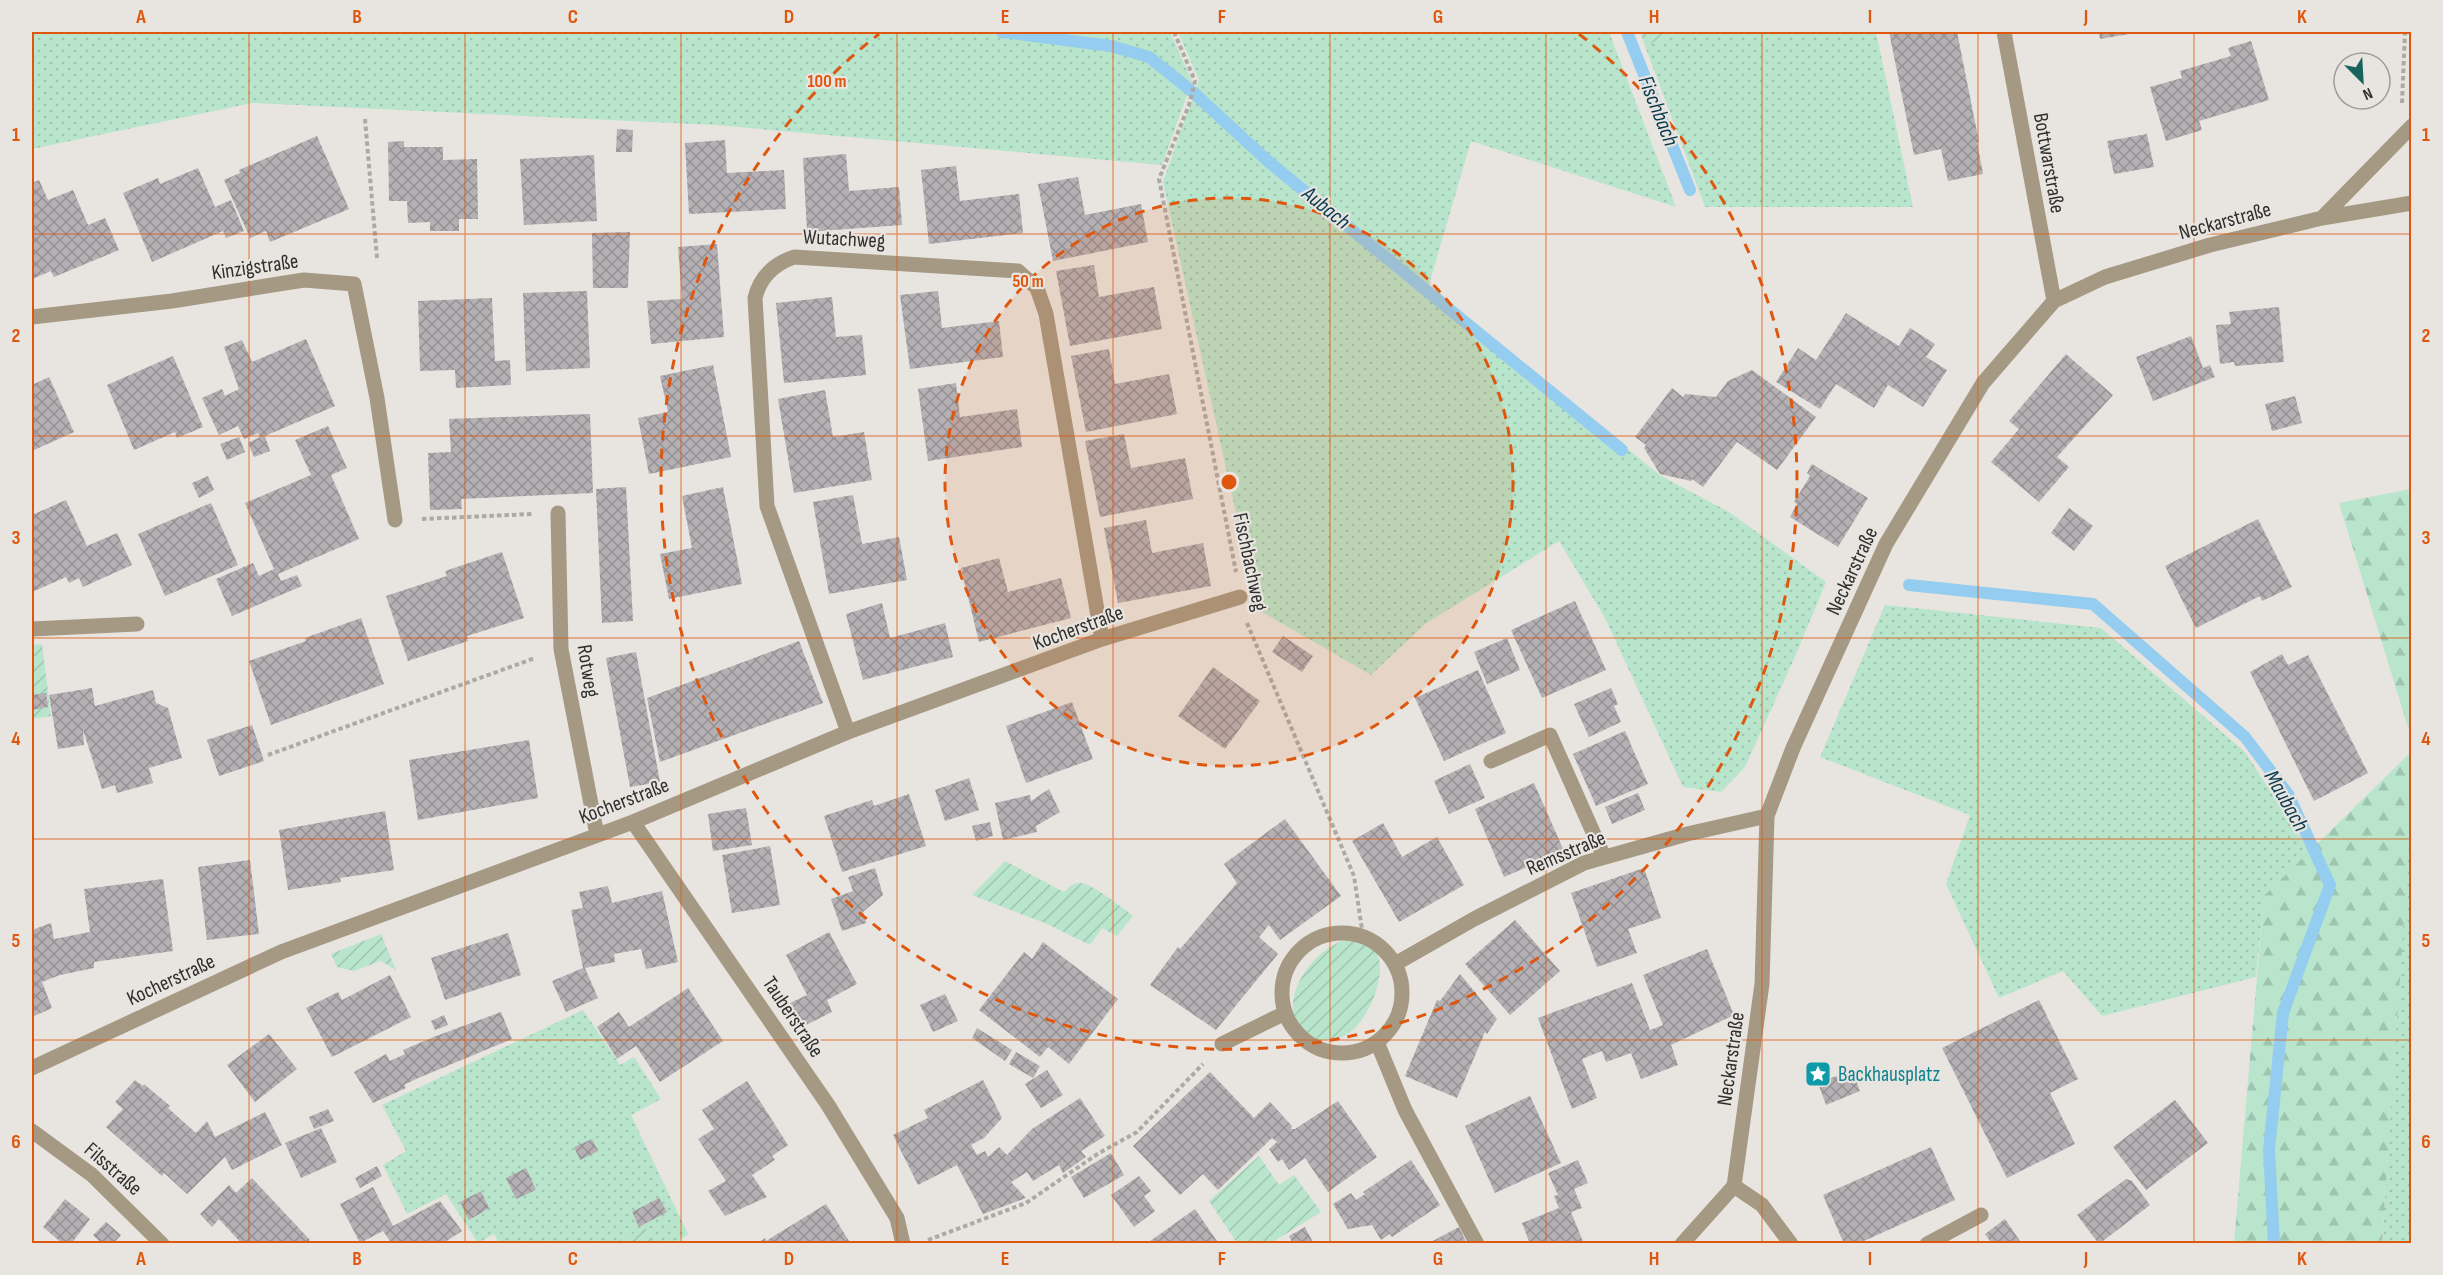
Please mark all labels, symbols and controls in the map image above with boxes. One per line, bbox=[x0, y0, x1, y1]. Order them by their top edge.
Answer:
text: A bbox=[135, 5, 146, 29]
text: B bbox=[352, 5, 362, 29]
text: C bbox=[568, 5, 578, 29]
text: D bbox=[784, 5, 794, 29]
text: E bbox=[1001, 5, 1009, 29]
text: F bbox=[1218, 5, 1226, 29]
text: G bbox=[1433, 5, 1443, 29]
text: H bbox=[1649, 5, 1659, 29]
text: I bbox=[1868, 5, 1872, 29]
text: J bbox=[2083, 5, 2088, 29]
text: K bbox=[2297, 5, 2307, 29]
north arrow bbox=[2332, 51, 2392, 111]
text: 100 m bbox=[808, 71, 847, 92]
water label: Fischbach bbox=[1632, 72, 1684, 150]
text: N bbox=[2360, 83, 2375, 104]
street label: Bottwarstraße bbox=[2028, 111, 2070, 215]
text: 1 bbox=[12, 123, 20, 147]
text: 1 bbox=[2422, 123, 2430, 147]
water label: Aubach bbox=[1296, 180, 1355, 235]
street label: Neckarstraße bbox=[2176, 197, 2274, 245]
street label: Wutachweg bbox=[802, 224, 886, 254]
street label: Kinzigstraße bbox=[210, 249, 300, 285]
text: 50 m bbox=[1012, 271, 1044, 292]
text: 2 bbox=[12, 324, 20, 348]
text: 2 bbox=[2422, 324, 2430, 348]
centre of rings bbox=[1219, 472, 1239, 492]
street label: Fischbachweg bbox=[1227, 511, 1273, 613]
street label: Neckarstraße bbox=[1821, 523, 1883, 619]
text: 3 bbox=[12, 526, 21, 550]
text: 3 bbox=[2422, 526, 2431, 550]
street label: Kocherstraße bbox=[1029, 600, 1127, 656]
street label: Rotweg bbox=[571, 643, 605, 699]
text: 4 bbox=[11, 727, 21, 751]
text: 4 bbox=[2421, 727, 2431, 751]
water label: Maubach bbox=[2258, 766, 2314, 836]
street label: Kocherstraße bbox=[575, 772, 673, 830]
street label: Remsstraße bbox=[1523, 825, 1609, 881]
text: 5 bbox=[12, 929, 21, 953]
text: 5 bbox=[2422, 929, 2431, 953]
street label: Kocherstraße bbox=[123, 949, 219, 1011]
street label: Tauberstraße bbox=[757, 972, 829, 1062]
street label: Neckarstraße bbox=[1712, 1011, 1750, 1107]
place icon: Backhausplatz bbox=[1803, 1059, 1833, 1089]
place label: Backhausplatz bbox=[1838, 1062, 1941, 1087]
text: 6 bbox=[11, 1130, 21, 1154]
text: 6 bbox=[2421, 1130, 2431, 1154]
street label: Filsstraße bbox=[79, 1137, 147, 1201]
text: A bbox=[135, 1247, 146, 1271]
text: B bbox=[352, 1247, 362, 1271]
text: C bbox=[568, 1247, 578, 1271]
text: D bbox=[784, 1247, 794, 1271]
text: E bbox=[1001, 1247, 1009, 1271]
text: F bbox=[1218, 1247, 1226, 1271]
text: G bbox=[1433, 1247, 1443, 1271]
text: H bbox=[1649, 1247, 1659, 1271]
text: I bbox=[1868, 1247, 1872, 1271]
text: J bbox=[2083, 1247, 2088, 1271]
text: K bbox=[2297, 1247, 2307, 1271]

